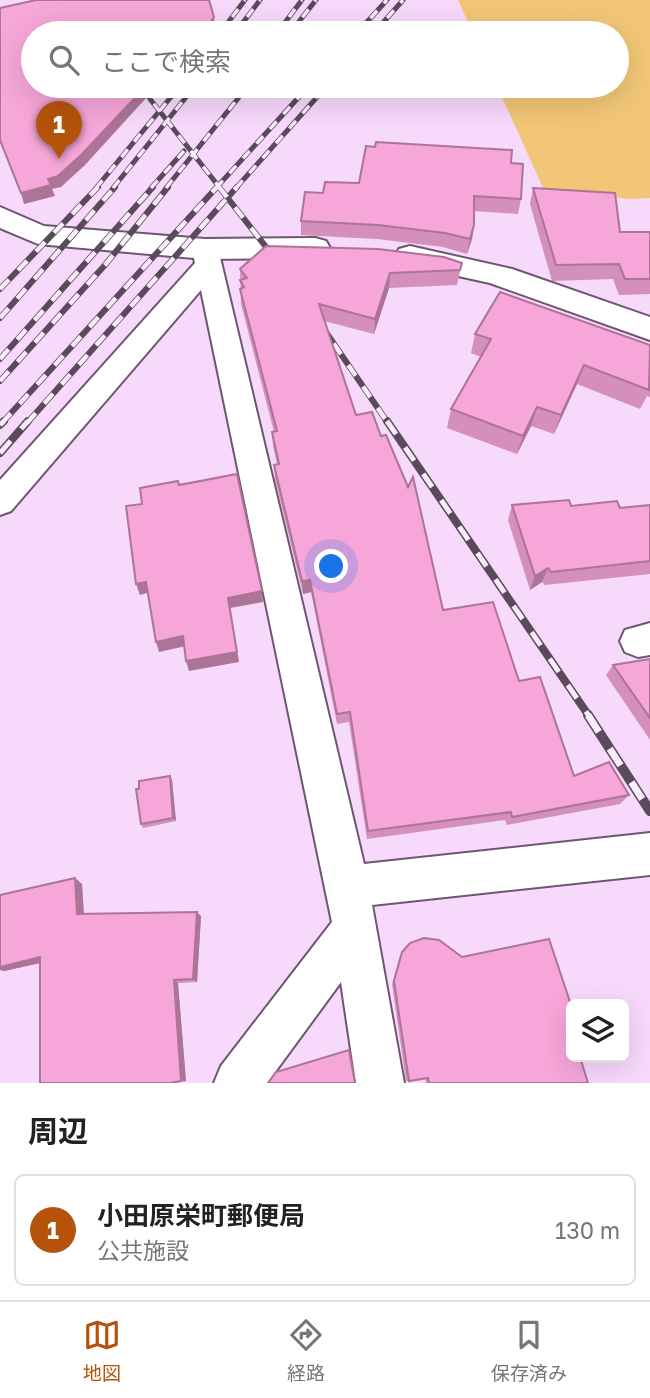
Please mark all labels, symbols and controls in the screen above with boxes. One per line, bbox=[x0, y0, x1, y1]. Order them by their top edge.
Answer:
search box bbox=[21, 21, 629, 98]
icon: search bbox=[45, 41, 83, 79]
text: ここで検索 bbox=[101, 46, 231, 77]
pin: 1 bbox=[36, 101, 82, 159]
your location bbox=[314, 549, 348, 583]
map controls bbox=[566, 999, 629, 1062]
button: layers bbox=[566, 999, 629, 1062]
text: 周辺 bbox=[28, 1113, 88, 1149]
text: 小田原栄町郵便局 bbox=[97, 1200, 305, 1231]
text: 1 bbox=[47, 1216, 59, 1244]
text: 130 m bbox=[555, 1216, 620, 1244]
text: 公共施設 bbox=[97, 1236, 189, 1264]
tab: 地図 bbox=[83, 1316, 121, 1385]
tab: 経路 bbox=[287, 1316, 325, 1385]
tab: 保存済み bbox=[491, 1316, 567, 1385]

